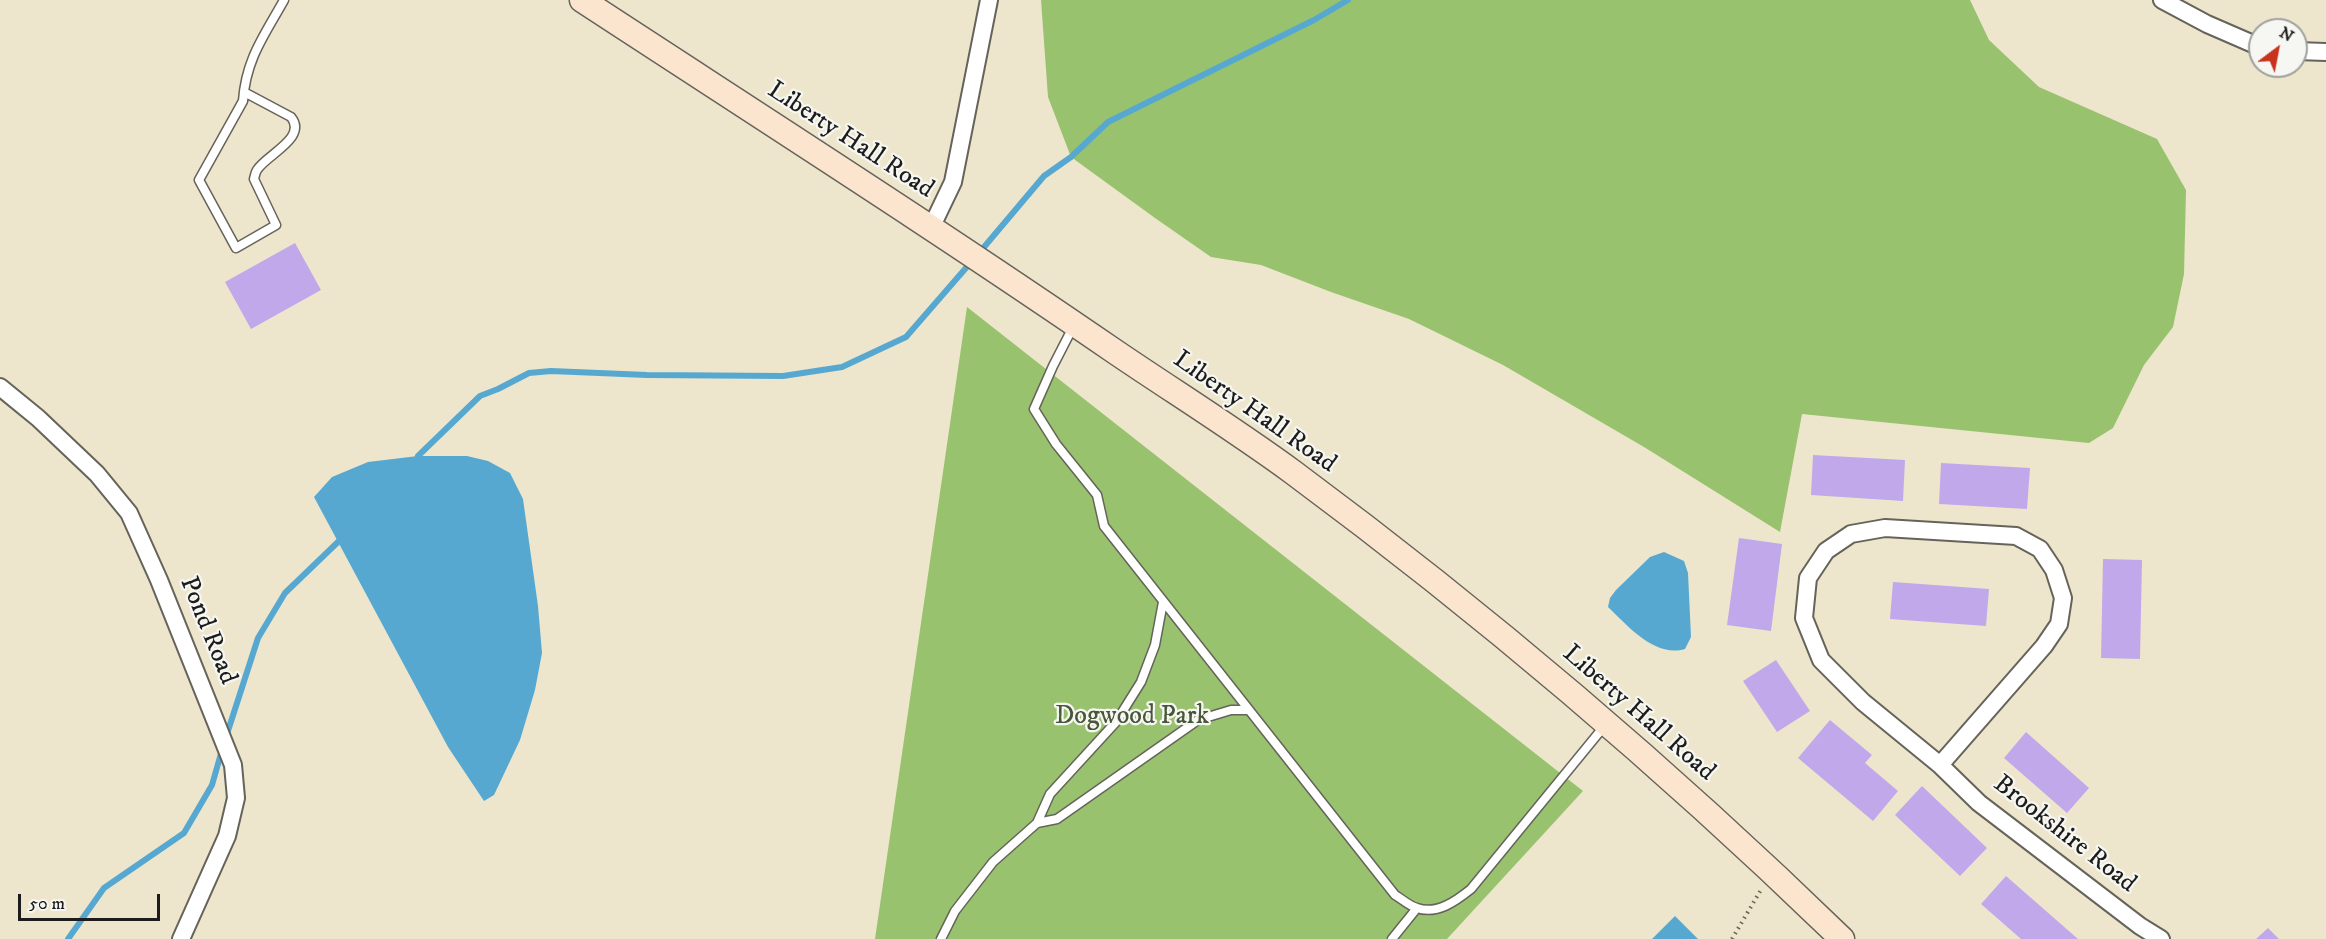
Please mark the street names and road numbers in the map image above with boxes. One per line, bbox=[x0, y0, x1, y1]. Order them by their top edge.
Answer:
street label: Liberty Hall Road bbox=[761, 76, 939, 206]
street label: Liberty Hall Road bbox=[1166, 345, 1342, 481]
street label: Pond Road bbox=[171, 573, 243, 689]
street label: Liberty Hall Road bbox=[1555, 639, 1721, 789]
street label: Brookshire Road bbox=[1986, 769, 2142, 901]

